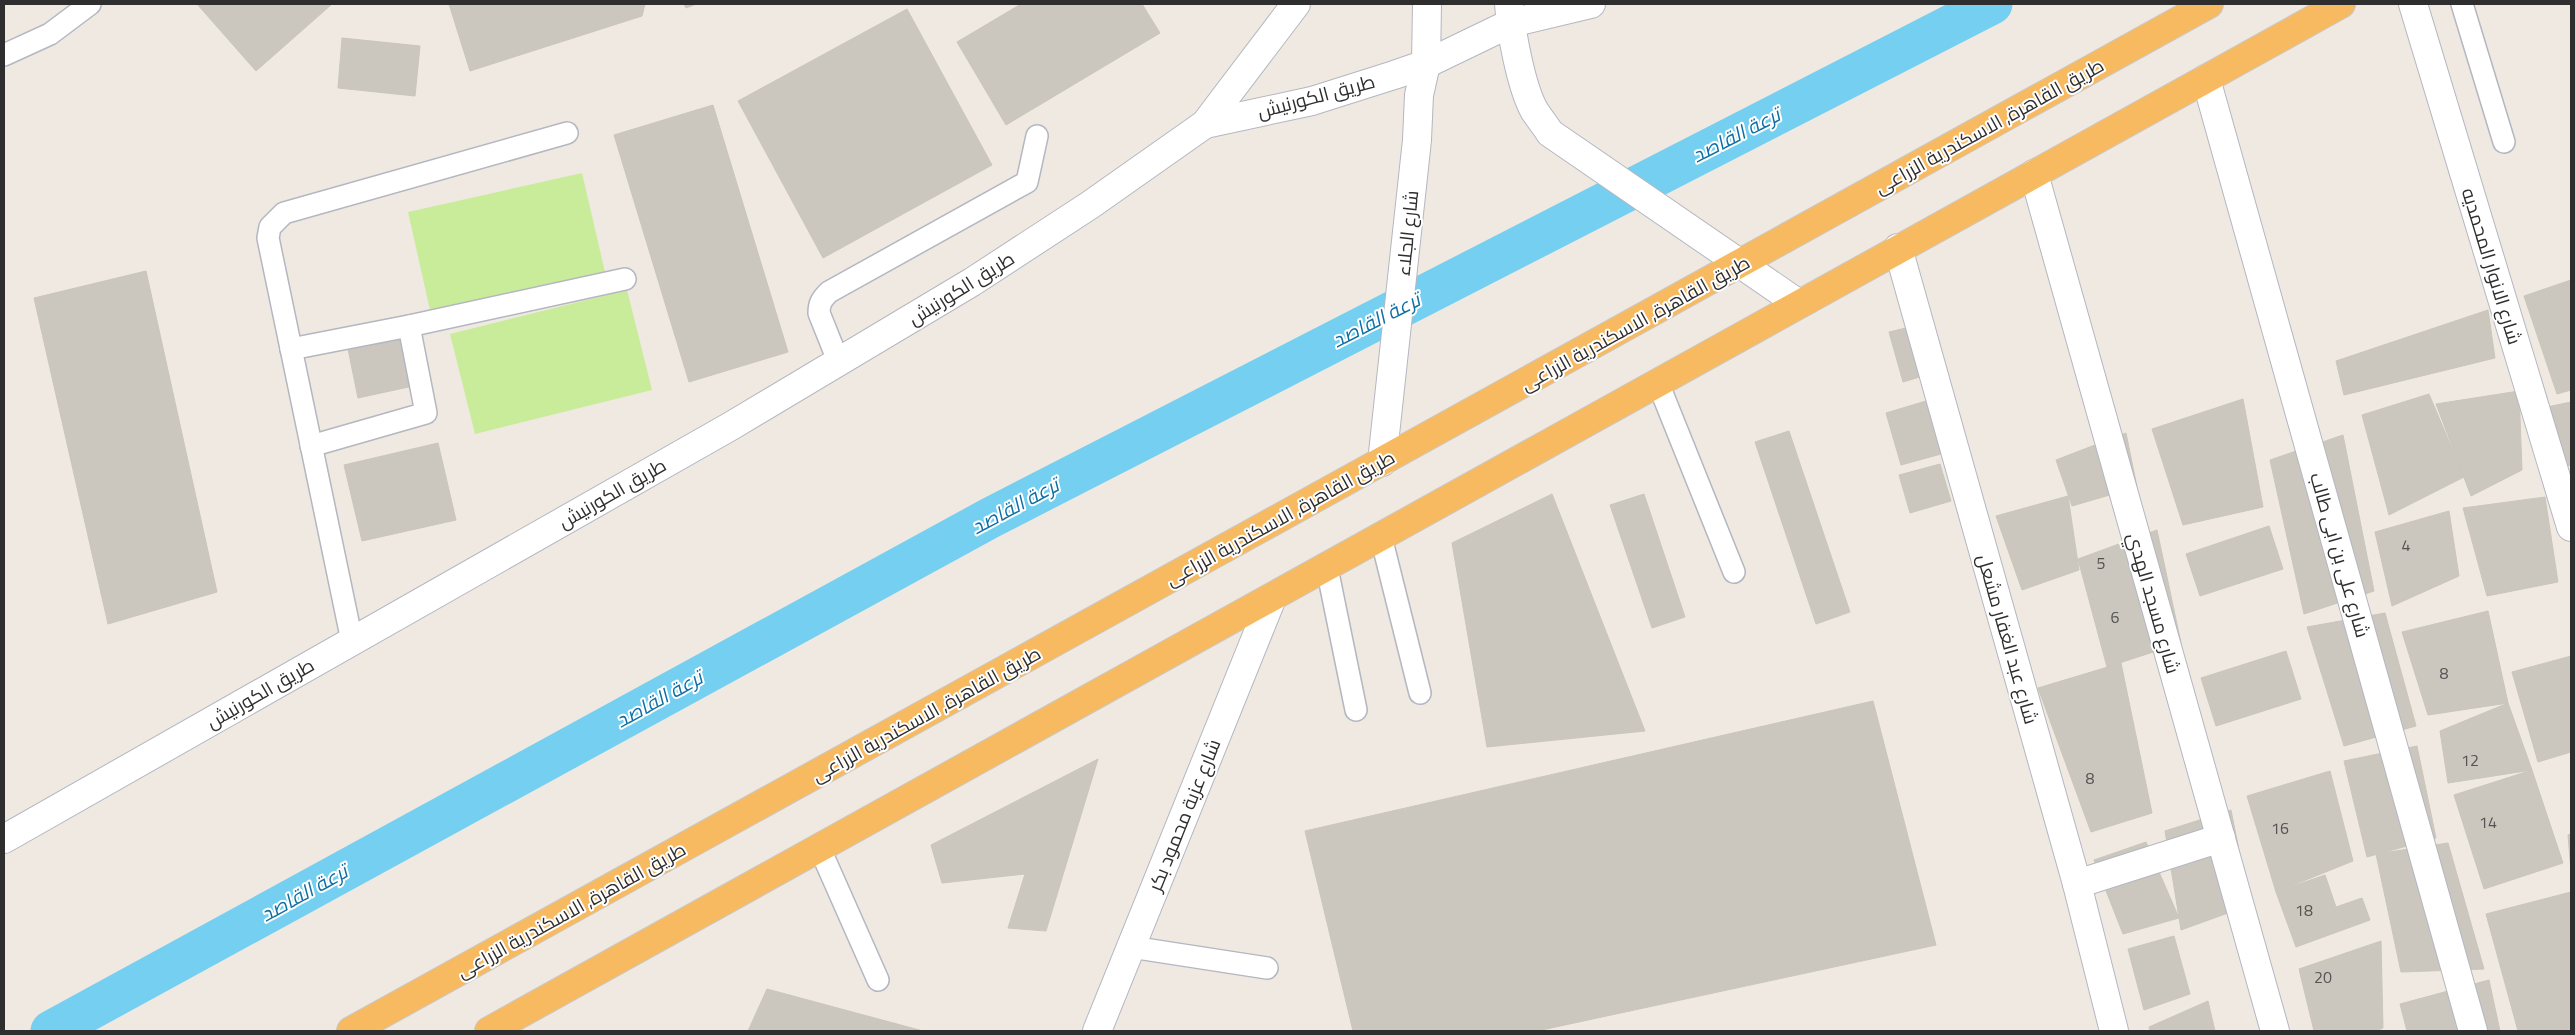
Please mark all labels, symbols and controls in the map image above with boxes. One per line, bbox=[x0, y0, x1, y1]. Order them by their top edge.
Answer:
street label: طريق القاهرة, الاسكندرية الزراعى bbox=[1869, 50, 2109, 201]
street label: طريق الكورنيش bbox=[1254, 66, 1378, 125]
water label: ترعة القاصد bbox=[1686, 97, 1789, 170]
street label: شارع الانوار المحمديه bbox=[2455, 184, 2530, 348]
street label: شارع الجلاء bbox=[1388, 189, 1425, 277]
street label: طريق الكورنيش bbox=[902, 243, 1020, 332]
street label: طريق القاهرة, الاسكندرية الزراعى bbox=[1515, 247, 1755, 398]
water label: ترعة القاصد bbox=[1326, 282, 1429, 355]
street label: طريق القاهرة, الاسكندرية الزراعى bbox=[1160, 442, 1400, 593]
street label: طريق الكورنيش bbox=[552, 450, 671, 535]
water label: ترعة القاصد bbox=[965, 468, 1068, 542]
street label: شارع على بن ابى طالب bbox=[2303, 469, 2378, 641]
street label: شارع مسجد الهدي bbox=[2120, 529, 2188, 677]
house number: 4 bbox=[2402, 533, 2411, 557]
street label: شارع عبد الغفار مشعل bbox=[1970, 551, 2047, 727]
house number: 5 bbox=[2097, 551, 2106, 575]
house number: 6 bbox=[2111, 605, 2120, 629]
street label: طريق القاهرة, الاسكندرية الزراعى bbox=[806, 638, 1046, 789]
street label: طريق الكورنيش bbox=[200, 650, 319, 735]
water label: ترعة القاصد bbox=[609, 660, 711, 735]
house number: 8 bbox=[2440, 661, 2449, 685]
street label: شارع عزبة محمود بكر bbox=[1139, 734, 1227, 896]
house number: 12 bbox=[2461, 748, 2479, 772]
house number: 8 bbox=[2086, 766, 2095, 790]
house number: 14 bbox=[2479, 810, 2497, 834]
house number: 16 bbox=[2271, 816, 2289, 840]
street label: طريق القاهرة, الاسكندرية الزراعى bbox=[451, 834, 691, 985]
water label: ترعة القاصد bbox=[254, 854, 356, 929]
house number: 18 bbox=[2295, 898, 2313, 922]
house number: 20 bbox=[2314, 965, 2332, 989]

